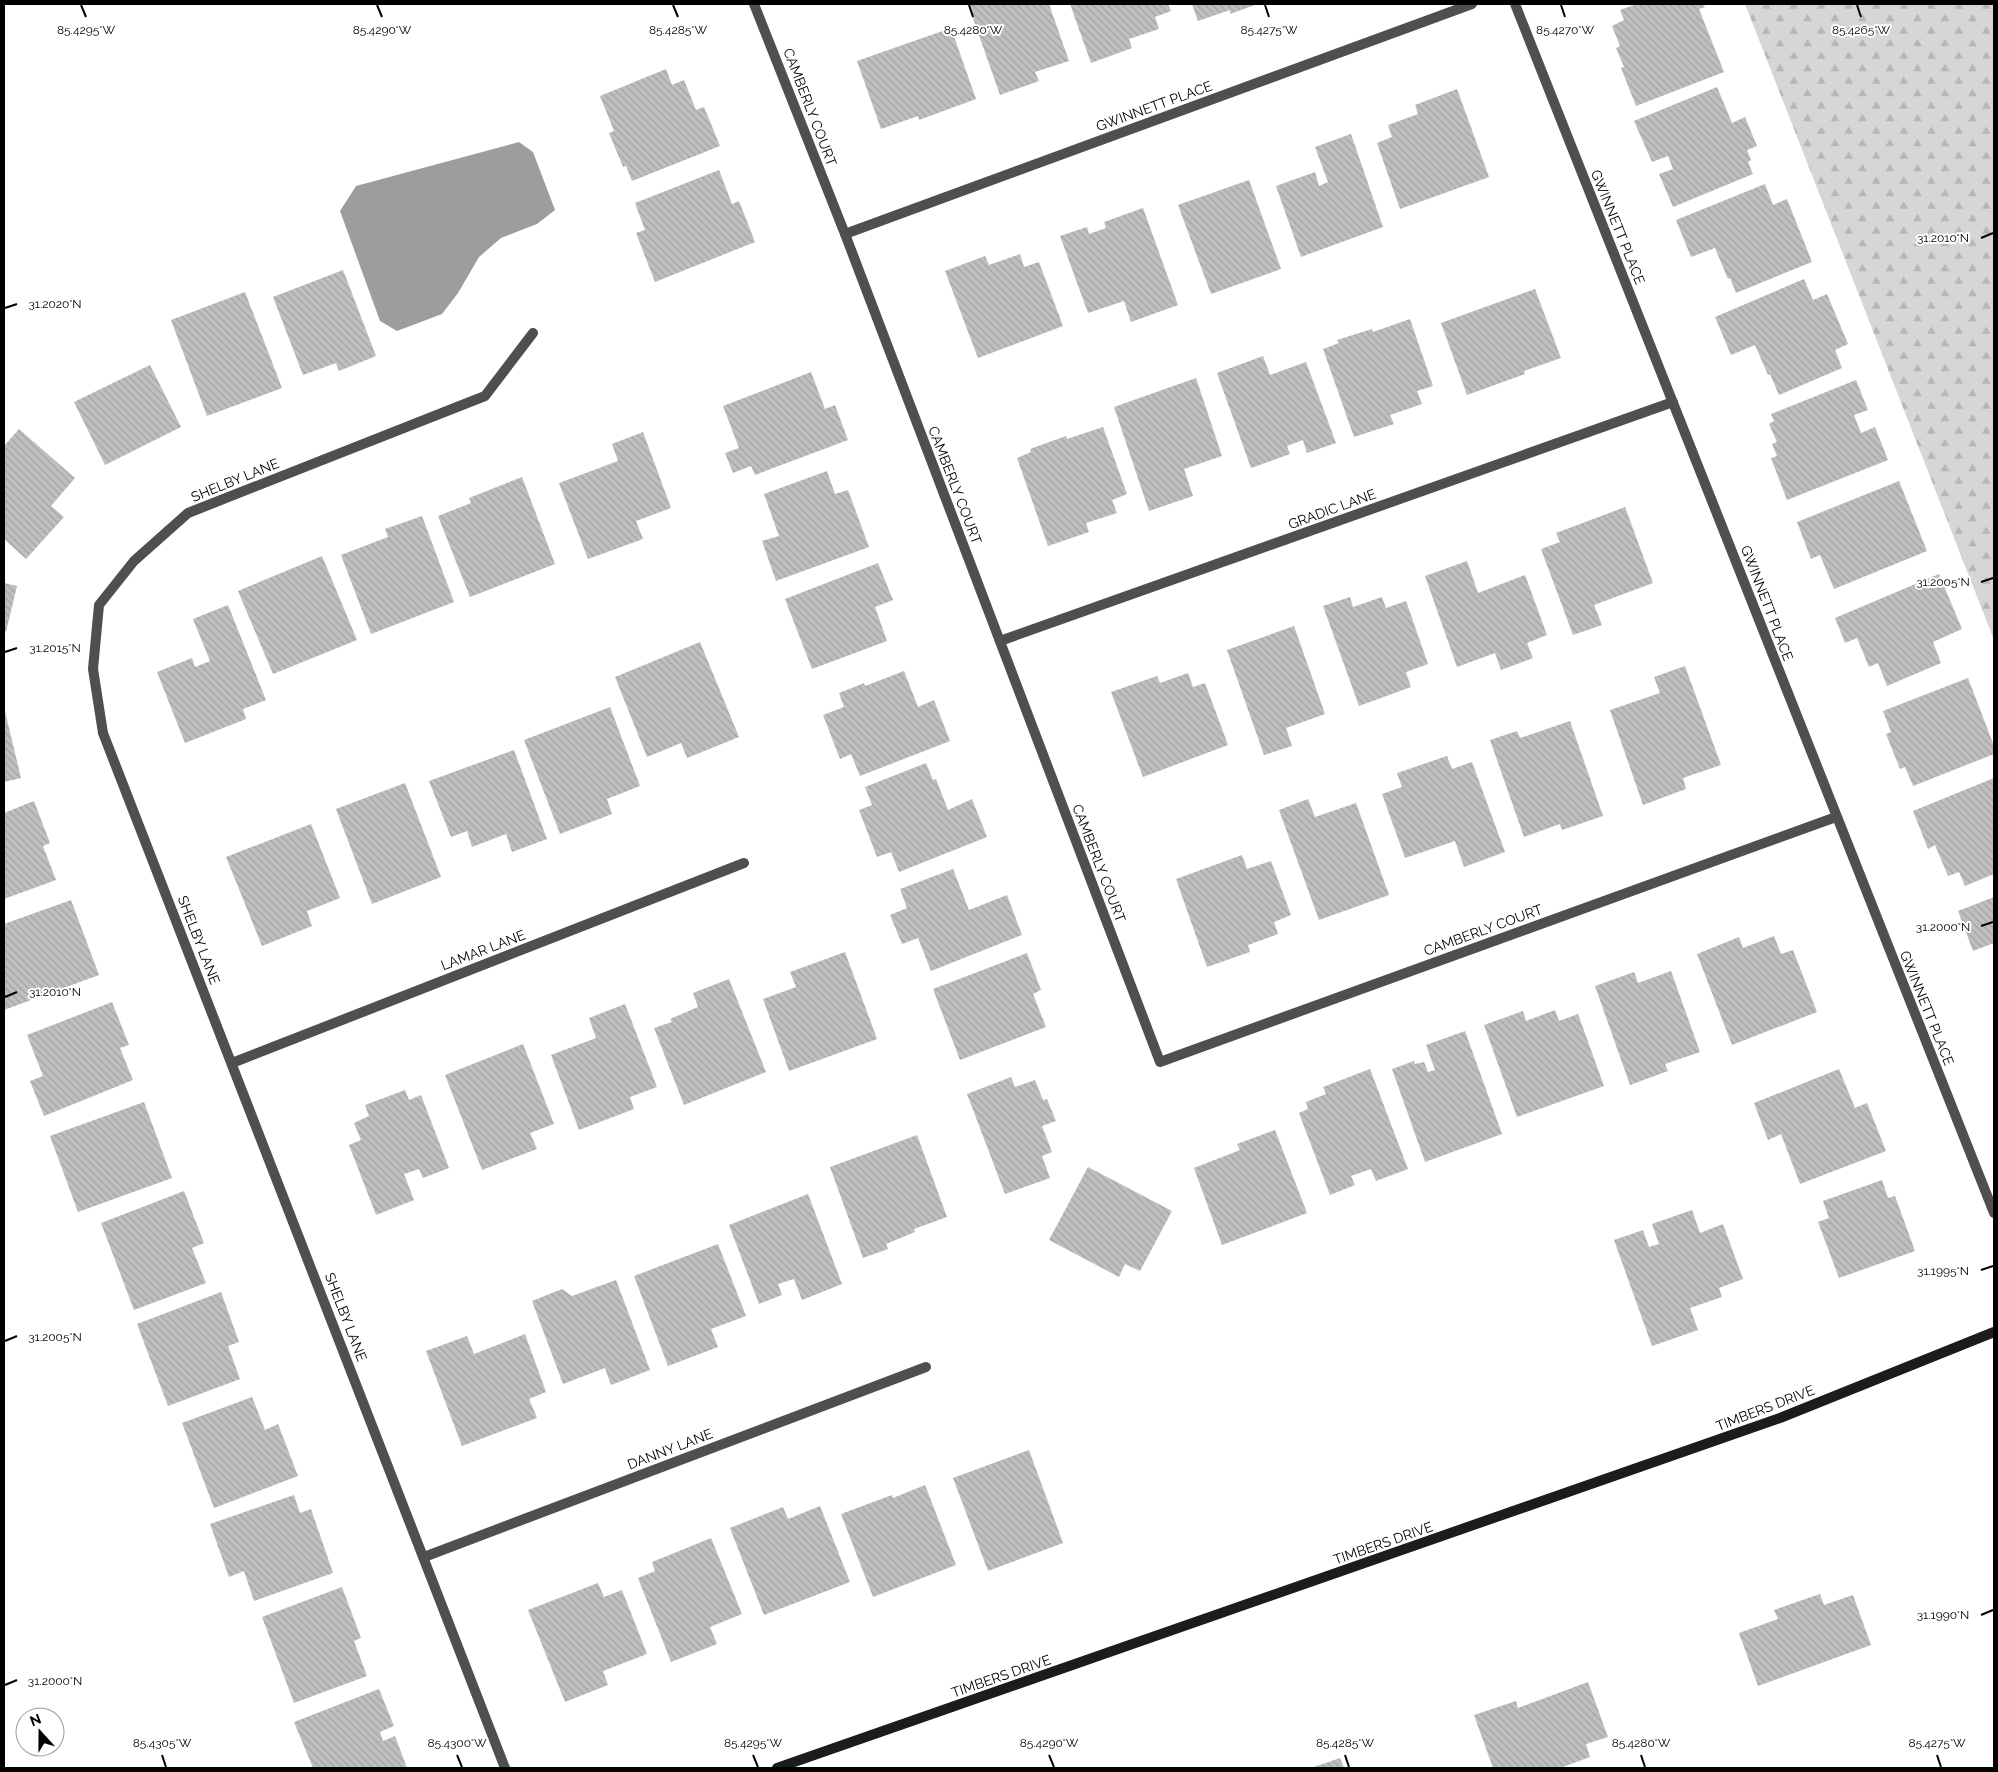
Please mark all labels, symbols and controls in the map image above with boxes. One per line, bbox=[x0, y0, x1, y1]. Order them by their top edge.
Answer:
text: 85.4295°W bbox=[57, 23, 115, 37]
text: 85.4290°W bbox=[353, 23, 412, 37]
text: 85.4285°W bbox=[649, 23, 708, 37]
text: 85.4280°W bbox=[944, 23, 1003, 37]
text: 85.4275°W bbox=[1240, 23, 1298, 37]
text: 85.4270°W bbox=[1536, 23, 1594, 37]
text: 85.4265°W bbox=[1832, 23, 1891, 37]
street label: CAMBERLY COURT bbox=[780, 46, 840, 169]
street label: GWINNETT PLACE bbox=[1094, 78, 1214, 134]
street label: GWINNETT PLACE bbox=[1588, 167, 1648, 287]
text: 31.2010°N bbox=[1917, 231, 1969, 245]
text: 31.2020°N bbox=[28, 297, 82, 311]
street label: CAMBERLY COURT bbox=[925, 424, 985, 547]
street label: SHELBY LANE bbox=[189, 455, 281, 505]
street label: GRADIC LANE bbox=[1286, 486, 1378, 532]
street label: GWINNETT PLACE bbox=[1738, 543, 1796, 663]
text: 31.2005°N bbox=[1916, 575, 1970, 589]
text: 31.2015°N bbox=[29, 641, 81, 655]
street label: CAMBERLY COURT bbox=[1069, 802, 1129, 925]
street label: SHELBY LANE bbox=[175, 893, 223, 987]
street label: CAMBERLY COURT bbox=[1421, 901, 1545, 959]
text: 31.2000°N bbox=[1916, 920, 1970, 934]
street label: LAMAR LANE bbox=[439, 927, 527, 973]
street label: GWINNETT PLACE bbox=[1897, 948, 1957, 1068]
text: 31.2010°N bbox=[29, 985, 81, 999]
text: 31.1995°N bbox=[1917, 1264, 1969, 1278]
street label: SHELBY LANE bbox=[322, 1270, 370, 1364]
text: 31.2005°N bbox=[28, 1330, 82, 1344]
street label: TIMBERS DRIVE bbox=[1714, 1382, 1816, 1434]
street label: DANNY LANE bbox=[625, 1425, 715, 1473]
street label: TIMBERS DRIVE bbox=[1331, 1519, 1435, 1567]
text: 31.1990°N bbox=[1917, 1608, 1969, 1622]
street label: TIMBERS DRIVE bbox=[949, 1652, 1053, 1700]
text: 31.2000°N bbox=[28, 1674, 82, 1688]
north arrow bbox=[15, 1707, 65, 1757]
text: N bbox=[27, 1710, 43, 1729]
text: 85.4305°W bbox=[133, 1736, 192, 1750]
text: 85.4300°W bbox=[427, 1736, 487, 1750]
text: 85.4295°W bbox=[724, 1736, 782, 1750]
text: 85.4290°W bbox=[1020, 1736, 1079, 1750]
text: 85.4285°W bbox=[1316, 1736, 1375, 1750]
text: 85.4280°W bbox=[1612, 1736, 1671, 1750]
text: 85.4275°W bbox=[1908, 1736, 1966, 1750]

